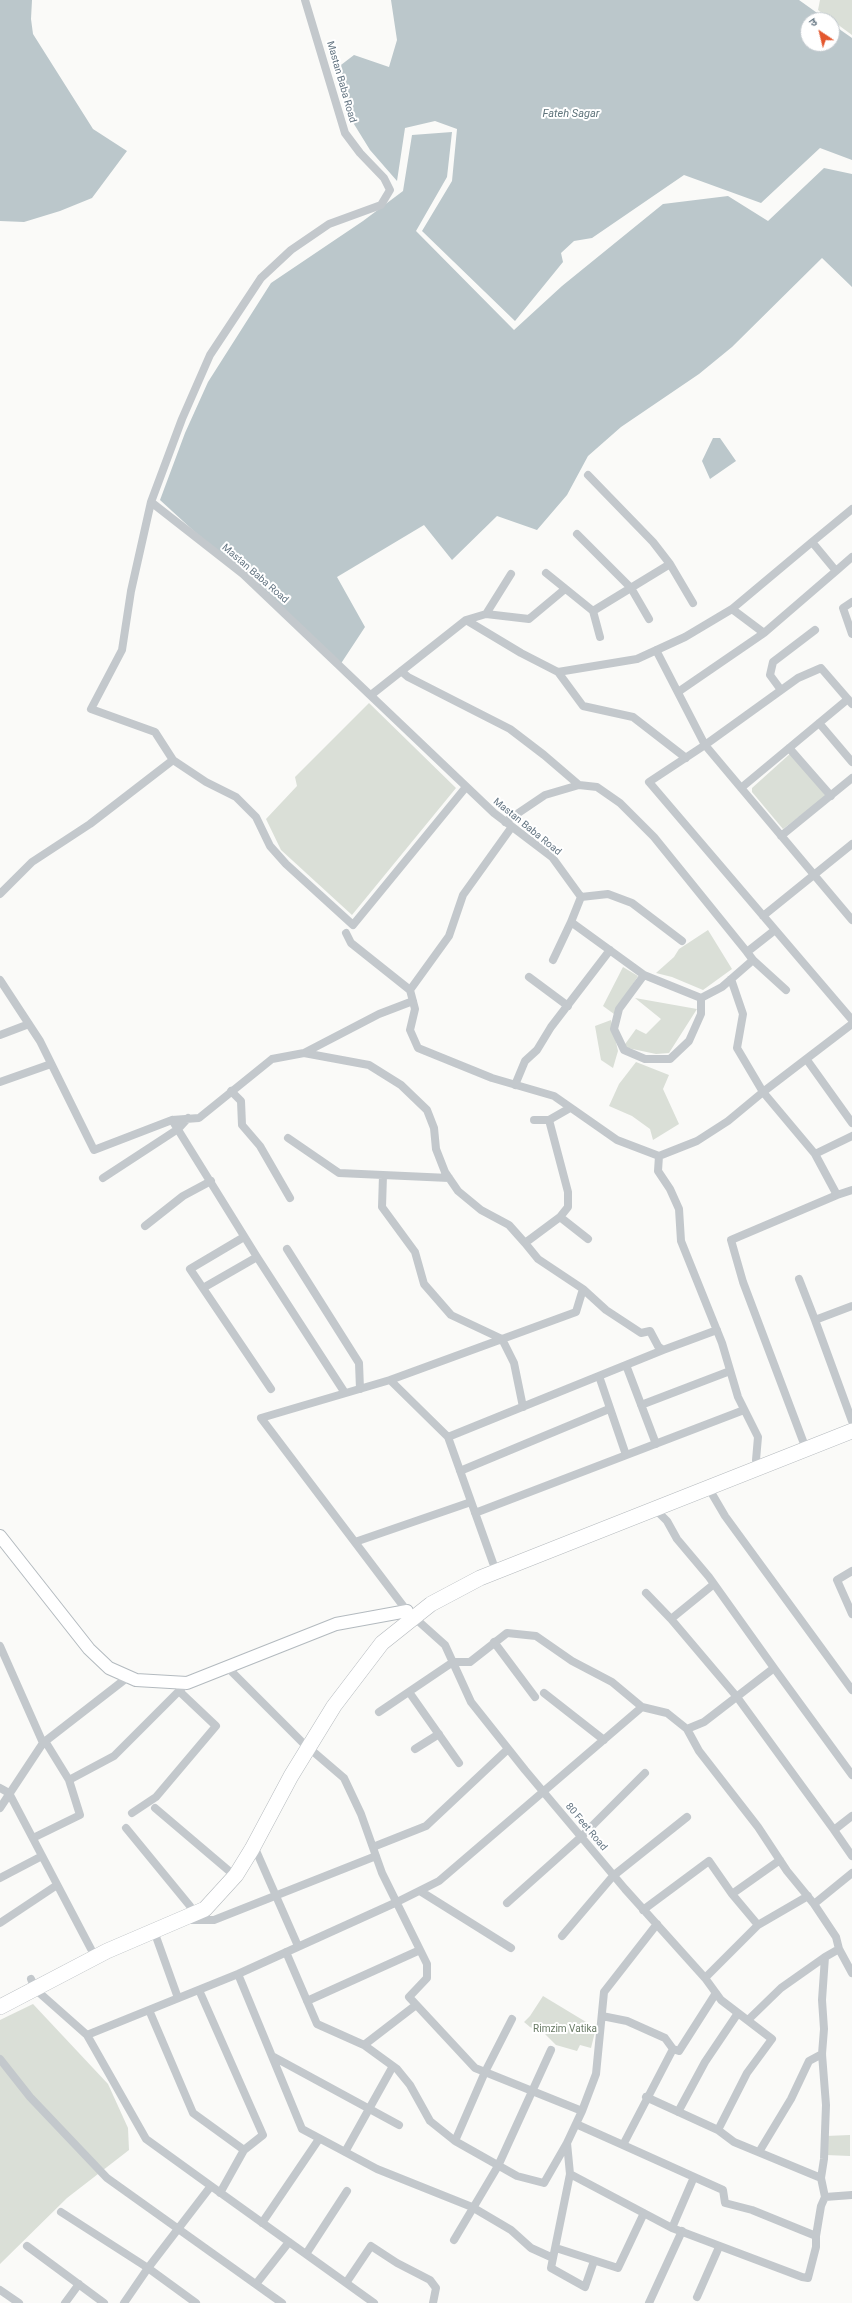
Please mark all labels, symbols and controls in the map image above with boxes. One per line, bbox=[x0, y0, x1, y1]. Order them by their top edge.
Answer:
north arrow bbox=[800, 12, 840, 52]
text: उ bbox=[807, 15, 820, 30]
street label: Mastan Baba Road bbox=[324, 40, 358, 124]
water label: Fateh Sagar bbox=[543, 107, 599, 121]
street label: Mastan Baba Road bbox=[219, 542, 291, 606]
street label: Mastan Baba Road bbox=[491, 796, 563, 858]
street label: 80 Feet Road bbox=[563, 1801, 609, 1853]
park label: Rimzim Vatika bbox=[533, 2023, 597, 2035]

